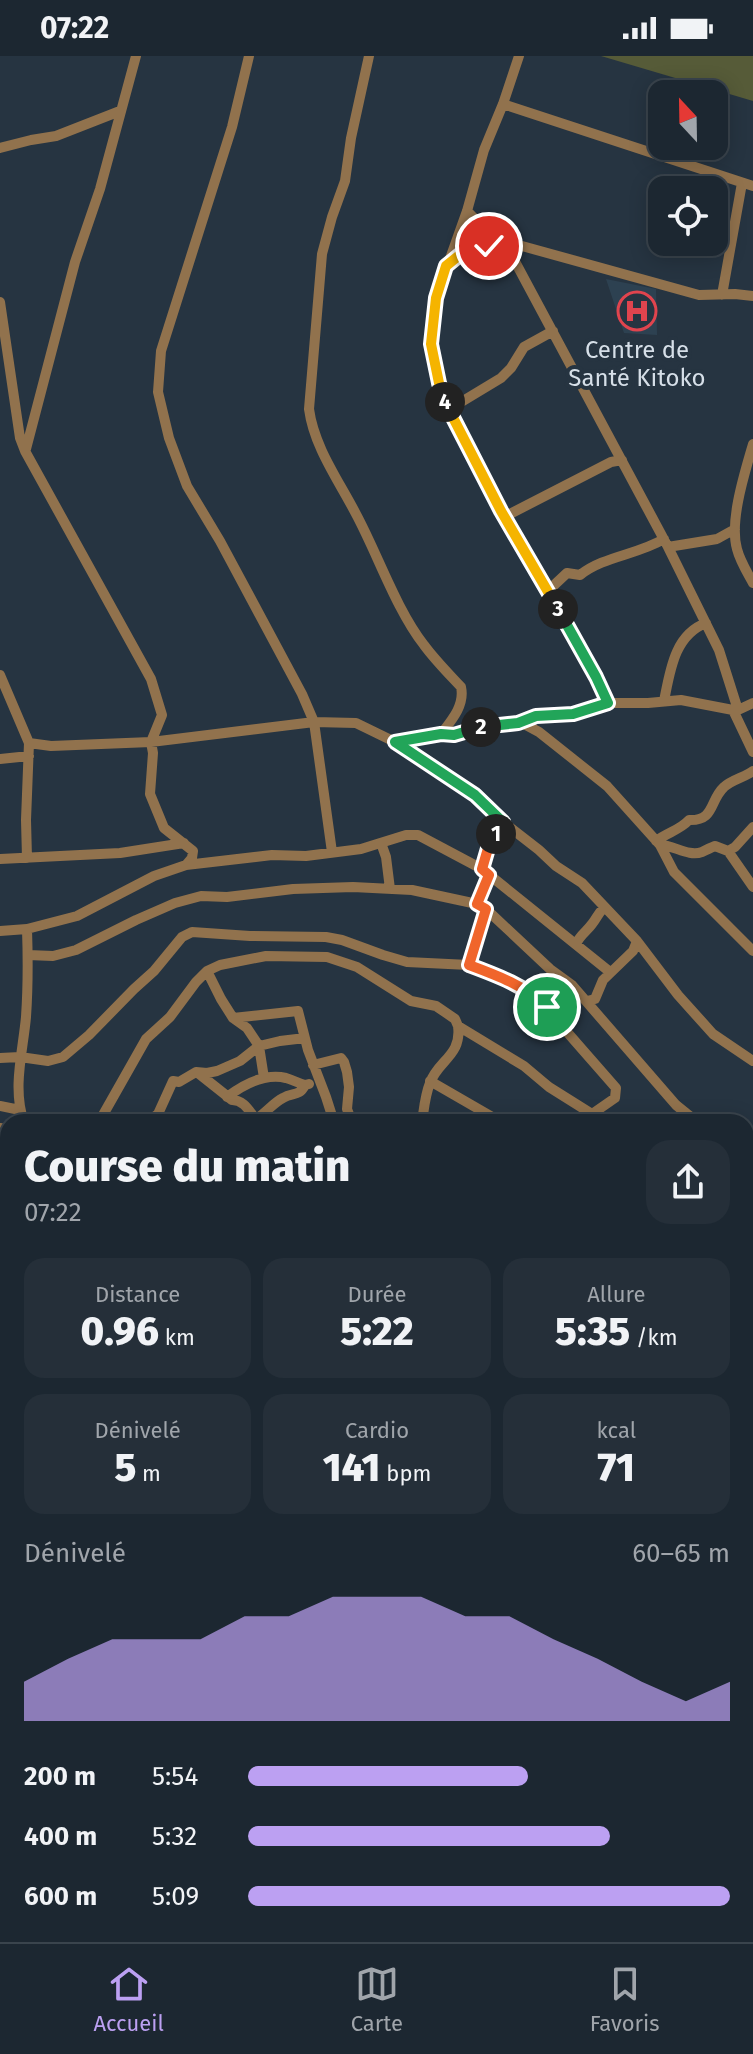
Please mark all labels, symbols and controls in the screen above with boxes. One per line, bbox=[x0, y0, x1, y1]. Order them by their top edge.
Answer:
text: 07:22 bbox=[40, 10, 109, 46]
north arrow bbox=[648, 80, 728, 160]
map controls bbox=[648, 80, 728, 256]
button: locate bbox=[648, 176, 728, 256]
pin bbox=[455, 212, 523, 280]
icon: check bbox=[467, 224, 511, 268]
hospital icon: Centre de Santé Kitoko bbox=[616, 290, 658, 332]
place label: Centre de Santé Kitoko bbox=[568, 336, 706, 392]
pin: 4 bbox=[425, 382, 465, 422]
text: 4 bbox=[439, 388, 451, 415]
pin: 3 bbox=[538, 589, 578, 629]
text: 3 bbox=[552, 595, 564, 622]
pin: 2 bbox=[461, 707, 501, 747]
text: 2 bbox=[475, 713, 487, 740]
pin: 1 bbox=[476, 814, 516, 854]
text: 1 bbox=[491, 820, 501, 847]
pin bbox=[513, 973, 581, 1041]
icon: arrive bbox=[525, 985, 569, 1029]
text: Course du matin bbox=[24, 1140, 350, 1193]
button: share bbox=[646, 1140, 730, 1224]
text: 07:22 bbox=[24, 1197, 82, 1228]
text: Distance bbox=[95, 1281, 180, 1308]
text: Durée bbox=[348, 1281, 406, 1308]
text: Allure bbox=[587, 1281, 645, 1308]
text: 0.96 bbox=[81, 1308, 159, 1356]
text: 5:22 bbox=[340, 1308, 414, 1356]
text: 5:35 bbox=[555, 1308, 630, 1356]
text: km bbox=[159, 1324, 195, 1351]
text: /km bbox=[630, 1324, 678, 1351]
text: Dénivelé bbox=[95, 1417, 181, 1444]
text: Cardio bbox=[345, 1417, 409, 1444]
text: kcal bbox=[597, 1417, 636, 1444]
text: 5 bbox=[114, 1444, 136, 1492]
text: 141 bbox=[323, 1444, 380, 1492]
text: 71 bbox=[598, 1444, 635, 1492]
text: m bbox=[136, 1460, 161, 1487]
text: bpm bbox=[380, 1460, 431, 1487]
text: Dénivelé bbox=[24, 1538, 126, 1569]
text: 60–65 m bbox=[632, 1538, 730, 1569]
text: 200 m bbox=[24, 1761, 96, 1792]
text: 5:54 bbox=[152, 1761, 198, 1792]
text: 400 m bbox=[24, 1821, 97, 1852]
text: 5:32 bbox=[152, 1821, 197, 1852]
text: 600 m bbox=[24, 1881, 97, 1912]
text: 5:09 bbox=[152, 1881, 199, 1912]
tab: Accueil bbox=[93, 1962, 164, 2037]
tab: Carte bbox=[351, 1962, 403, 2037]
tab: Favoris bbox=[590, 1962, 660, 2037]

